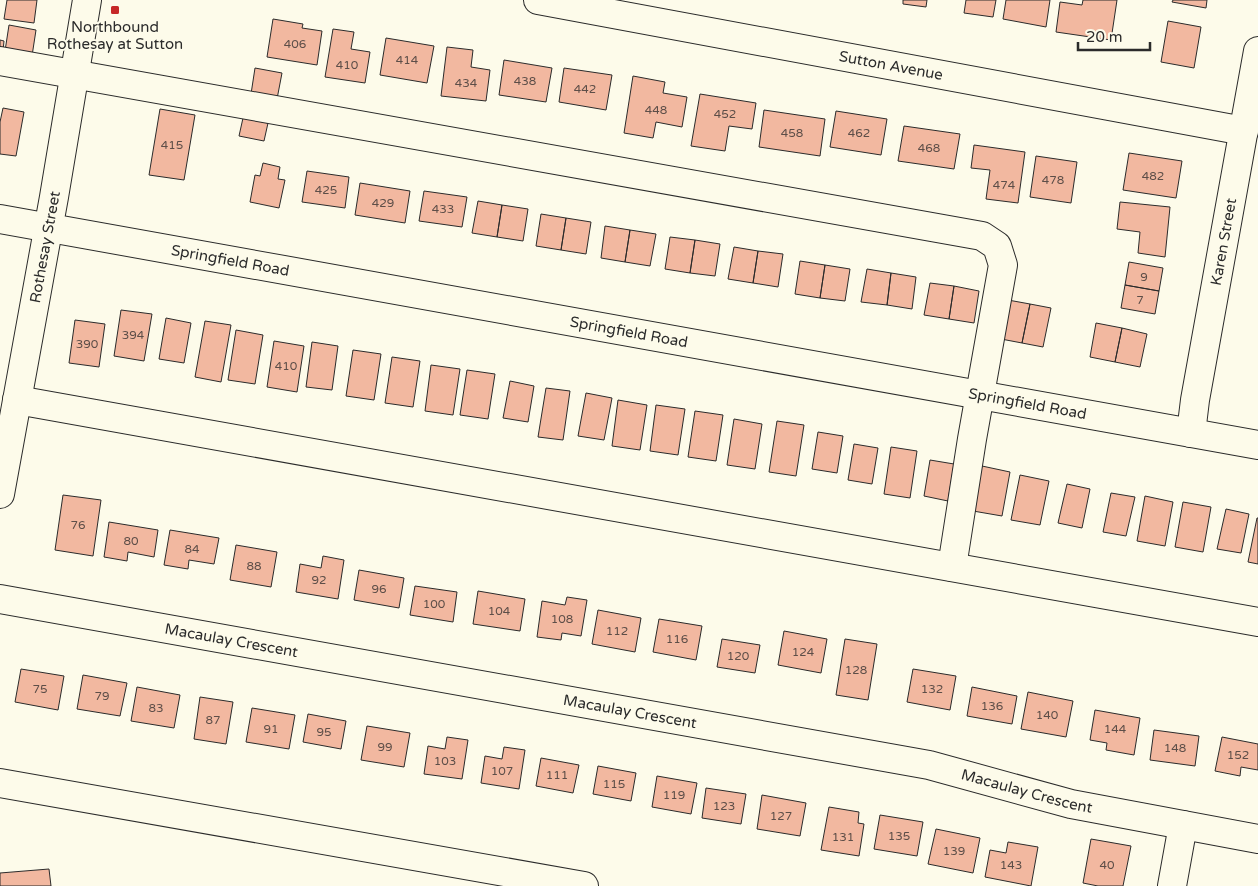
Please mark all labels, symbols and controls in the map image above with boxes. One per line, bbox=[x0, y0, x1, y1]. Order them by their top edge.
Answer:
marker: Northbound Rothesay at Sutton bbox=[109, 4, 121, 16]
place label: Northbound Rothesay at Sutton bbox=[47, 18, 183, 53]
scale bar bbox=[1078, 20, 1150, 52]
text: 20 m bbox=[1086, 28, 1123, 46]
house number: 406 bbox=[284, 37, 306, 51]
street label: Sutton Avenue bbox=[837, 47, 944, 84]
house number: 414 bbox=[396, 53, 419, 67]
house number: 410 bbox=[336, 58, 359, 72]
house number: 438 bbox=[514, 74, 536, 88]
house number: 434 bbox=[455, 76, 478, 90]
house number: 442 bbox=[574, 82, 596, 96]
house number: 448 bbox=[645, 103, 667, 117]
house number: 452 bbox=[714, 107, 736, 121]
house number: 458 bbox=[781, 126, 803, 140]
house number: 462 bbox=[848, 126, 870, 140]
house number: 415 bbox=[161, 138, 183, 152]
house number: 468 bbox=[918, 141, 940, 155]
house number: 482 bbox=[1142, 169, 1164, 183]
house number: 478 bbox=[1042, 173, 1064, 187]
house number: 474 bbox=[993, 178, 1016, 192]
house number: 425 bbox=[315, 183, 337, 197]
street label: Rothesay Street bbox=[26, 189, 64, 305]
house number: 429 bbox=[372, 196, 394, 210]
street label: Karen Street bbox=[1207, 196, 1240, 287]
house number: 433 bbox=[432, 202, 454, 216]
street label: Springfield Road bbox=[170, 241, 291, 280]
house number: 9 bbox=[1140, 270, 1148, 284]
house number: 7 bbox=[1136, 293, 1144, 307]
street label: Springfield Road bbox=[568, 313, 689, 351]
house number: 394 bbox=[122, 328, 145, 342]
house number: 390 bbox=[76, 337, 99, 351]
house number: 410 bbox=[275, 359, 298, 373]
street label: Springfield Road bbox=[967, 384, 1088, 423]
house number: 76 bbox=[70, 518, 86, 532]
house number: 80 bbox=[123, 534, 139, 548]
house number: 84 bbox=[184, 542, 200, 556]
house number: 88 bbox=[246, 559, 262, 573]
house number: 92 bbox=[311, 573, 327, 587]
house number: 96 bbox=[371, 582, 387, 596]
house number: 100 bbox=[423, 597, 446, 611]
house number: 104 bbox=[488, 604, 511, 618]
house number: 108 bbox=[551, 612, 573, 626]
street label: Macaulay Crescent bbox=[163, 620, 300, 661]
house number: 112 bbox=[606, 624, 628, 638]
house number: 116 bbox=[666, 632, 688, 646]
house number: 124 bbox=[792, 645, 815, 659]
house number: 120 bbox=[727, 649, 750, 663]
house number: 128 bbox=[845, 663, 867, 677]
house number: 75 bbox=[32, 682, 48, 696]
house number: 132 bbox=[921, 682, 943, 696]
house number: 79 bbox=[94, 689, 110, 703]
street label: Macaulay Crescent bbox=[562, 691, 698, 732]
house number: 136 bbox=[981, 699, 1003, 713]
house number: 83 bbox=[148, 701, 164, 715]
house number: 140 bbox=[1036, 708, 1059, 722]
house number: 87 bbox=[205, 713, 221, 727]
house number: 91 bbox=[263, 722, 279, 736]
house number: 144 bbox=[1104, 722, 1127, 736]
house number: 95 bbox=[316, 725, 332, 739]
house number: 99 bbox=[377, 740, 393, 754]
house number: 148 bbox=[1164, 741, 1186, 755]
house number: 152 bbox=[1227, 748, 1249, 762]
house number: 103 bbox=[434, 754, 456, 768]
house number: 107 bbox=[491, 764, 513, 778]
street label: Macaulay Crescent bbox=[959, 765, 1094, 817]
house number: 111 bbox=[546, 768, 568, 782]
house number: 115 bbox=[603, 777, 625, 791]
house number: 119 bbox=[663, 788, 685, 802]
house number: 123 bbox=[713, 799, 735, 813]
house number: 127 bbox=[770, 809, 792, 823]
house number: 135 bbox=[888, 829, 910, 843]
house number: 131 bbox=[832, 830, 854, 844]
house number: 139 bbox=[943, 844, 965, 858]
house number: 143 bbox=[1000, 858, 1022, 872]
house number: 40 bbox=[1099, 858, 1115, 872]

